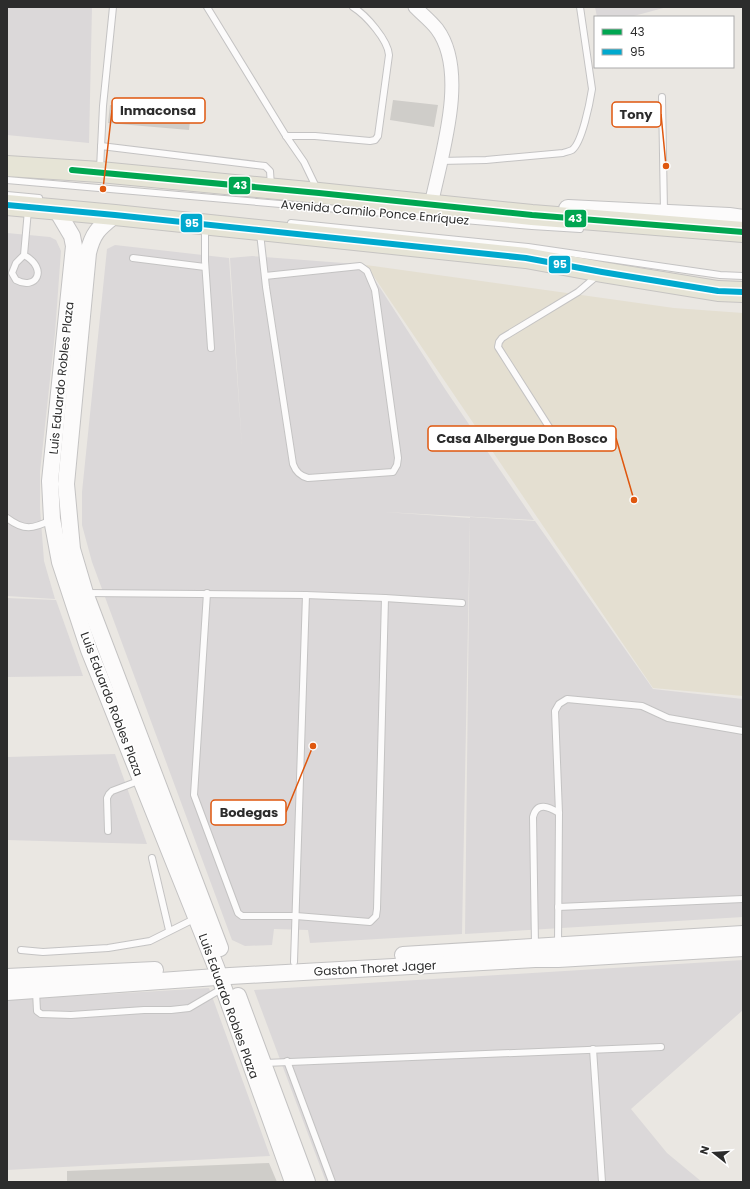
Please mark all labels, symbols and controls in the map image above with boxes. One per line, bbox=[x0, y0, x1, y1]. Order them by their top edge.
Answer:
legend bbox=[594, 16, 734, 68]
text: 43 bbox=[630, 23, 645, 40]
text: 95 bbox=[630, 43, 645, 60]
callout: Inmaconsa bbox=[112, 98, 205, 123]
text: Inmaconsa bbox=[120, 101, 196, 120]
callout: Tony bbox=[612, 102, 661, 127]
text: Tony bbox=[620, 105, 653, 124]
line badge: 43 bbox=[228, 176, 251, 195]
text: 43 bbox=[233, 177, 247, 193]
street label: Avenida Camilo Ponce Enríquez bbox=[280, 195, 470, 229]
line badge: 43 bbox=[564, 209, 587, 228]
text: 43 bbox=[568, 210, 582, 226]
line badge: 95 bbox=[180, 213, 203, 233]
text: 95 bbox=[185, 215, 199, 231]
line badge: 95 bbox=[548, 255, 571, 274]
text: 95 bbox=[553, 256, 567, 272]
street label: Luis Eduardo Robles Plaza bbox=[45, 301, 77, 455]
callout: Casa Albergue Don Bosco bbox=[428, 426, 616, 451]
text: Casa Albergue Don Bosco bbox=[436, 429, 608, 448]
street label: Luis Eduardo Robles Plaza bbox=[77, 629, 147, 779]
callout: Bodegas bbox=[211, 800, 286, 825]
text: Bodegas bbox=[220, 803, 278, 822]
street label: Luis Eduardo Robles Plaza bbox=[195, 931, 263, 1081]
street label: Gaston Thoret Jager bbox=[313, 956, 437, 980]
north arrow bbox=[694, 1133, 734, 1173]
text: N bbox=[696, 1144, 713, 1156]

